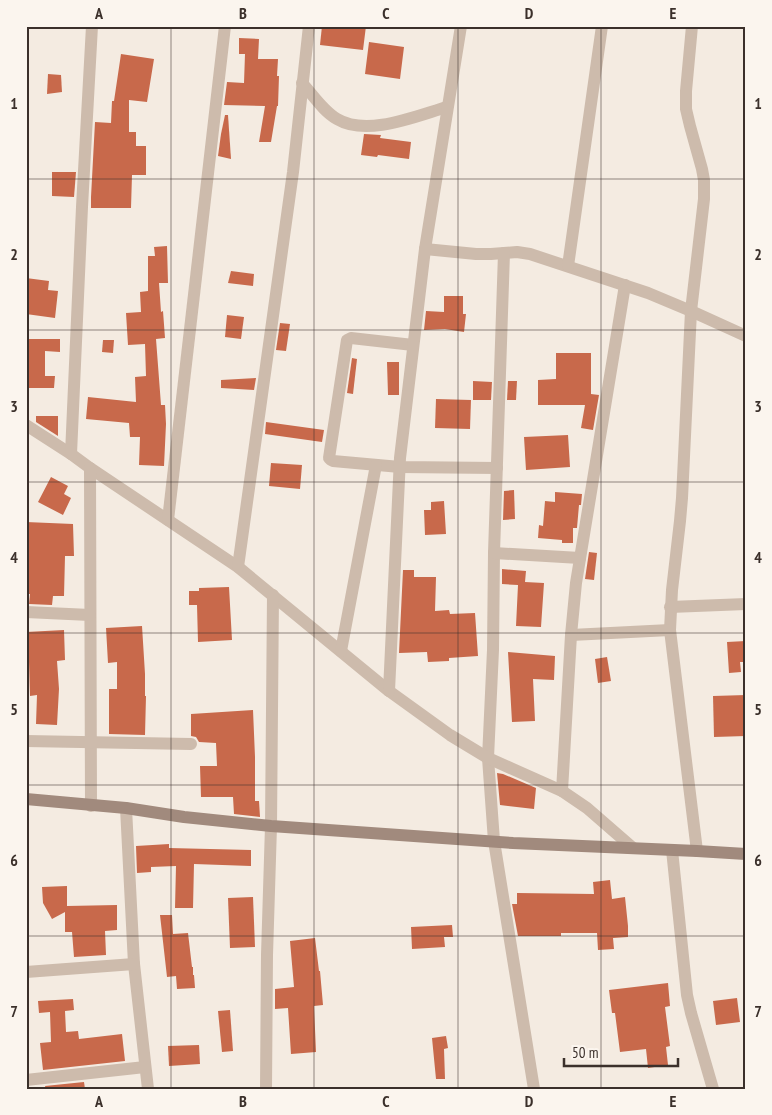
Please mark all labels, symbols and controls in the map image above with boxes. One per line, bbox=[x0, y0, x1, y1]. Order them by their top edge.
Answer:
text: A bbox=[94, 3, 104, 23]
text: B bbox=[239, 3, 247, 23]
text: C bbox=[382, 3, 390, 23]
text: D bbox=[525, 3, 534, 23]
text: E bbox=[670, 3, 677, 23]
text: 1 bbox=[10, 93, 18, 113]
text: 1 bbox=[754, 93, 762, 113]
text: 2 bbox=[10, 244, 18, 264]
text: 2 bbox=[754, 244, 762, 264]
text: 3 bbox=[10, 396, 18, 416]
text: 3 bbox=[754, 396, 762, 416]
text: 4 bbox=[10, 547, 18, 567]
text: 4 bbox=[754, 547, 762, 567]
text: 5 bbox=[10, 699, 18, 719]
text: 5 bbox=[754, 699, 762, 719]
text: 6 bbox=[10, 850, 18, 870]
text: 6 bbox=[754, 850, 762, 870]
text: 7 bbox=[10, 1001, 18, 1021]
text: 7 bbox=[754, 1001, 762, 1021]
scale bar bbox=[564, 1035, 678, 1067]
text: 50 m bbox=[572, 1043, 598, 1062]
text: A bbox=[94, 1091, 104, 1111]
text: B bbox=[239, 1091, 247, 1111]
text: C bbox=[382, 1091, 390, 1111]
text: D bbox=[525, 1091, 534, 1111]
text: E bbox=[670, 1091, 677, 1111]

